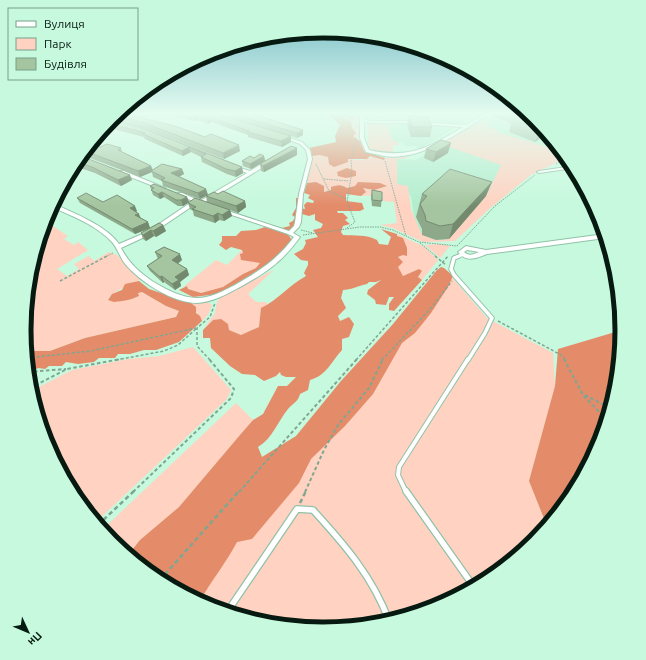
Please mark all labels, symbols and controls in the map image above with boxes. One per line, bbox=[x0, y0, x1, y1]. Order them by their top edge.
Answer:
legend bbox=[8, 8, 138, 80]
text: Вулиця bbox=[44, 17, 85, 30]
text: Парк bbox=[44, 37, 72, 50]
text: Будівля bbox=[44, 57, 87, 70]
north arrow bbox=[8, 612, 48, 652]
text: Пн bbox=[26, 630, 45, 648]

